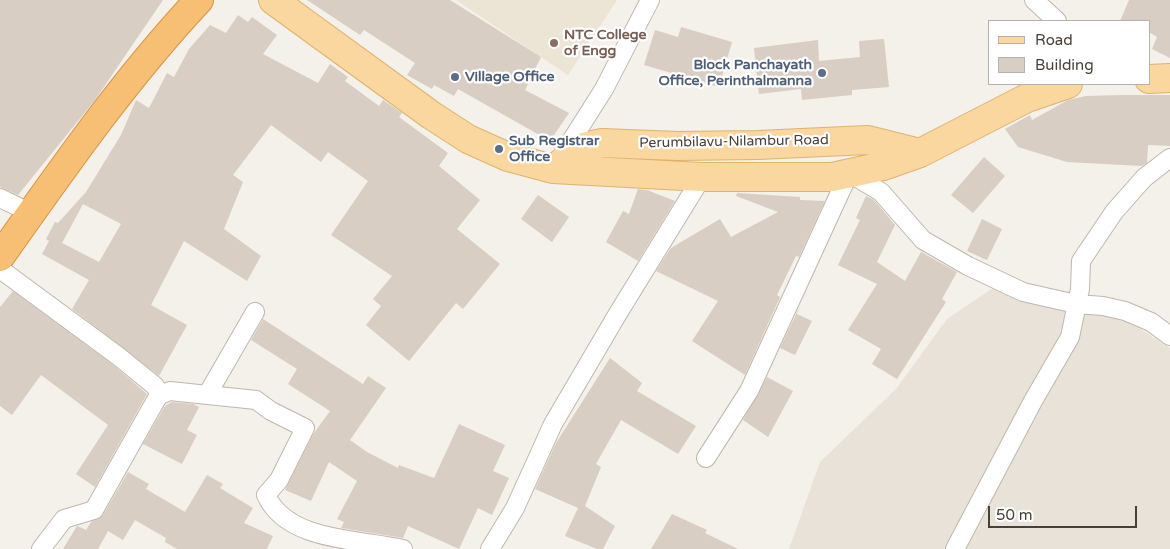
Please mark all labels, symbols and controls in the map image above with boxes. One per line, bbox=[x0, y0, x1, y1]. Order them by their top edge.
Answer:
legend bbox=[988, 20, 1150, 85]
place label: NTC College of Engg bbox=[564, 27, 646, 59]
text: Road bbox=[1035, 31, 1073, 49]
marker: NTC College of Engg bbox=[548, 37, 560, 49]
text: Building bbox=[1035, 56, 1094, 74]
place label: Block Panchayath Office, Perinthalmanna bbox=[658, 57, 812, 90]
marker: Block Panchayath Office, Perinthalmanna bbox=[816, 67, 828, 79]
place label: Village Office bbox=[465, 69, 554, 85]
marker: Village Office bbox=[449, 71, 461, 83]
street label: Perumbilavu-Nilambur Road bbox=[639, 132, 829, 152]
place label: Sub Registrar Office bbox=[509, 133, 599, 166]
marker: Sub Registrar Office bbox=[493, 143, 505, 155]
scale bar bbox=[990, 496, 1139, 528]
text: 50 m bbox=[996, 506, 1033, 524]

